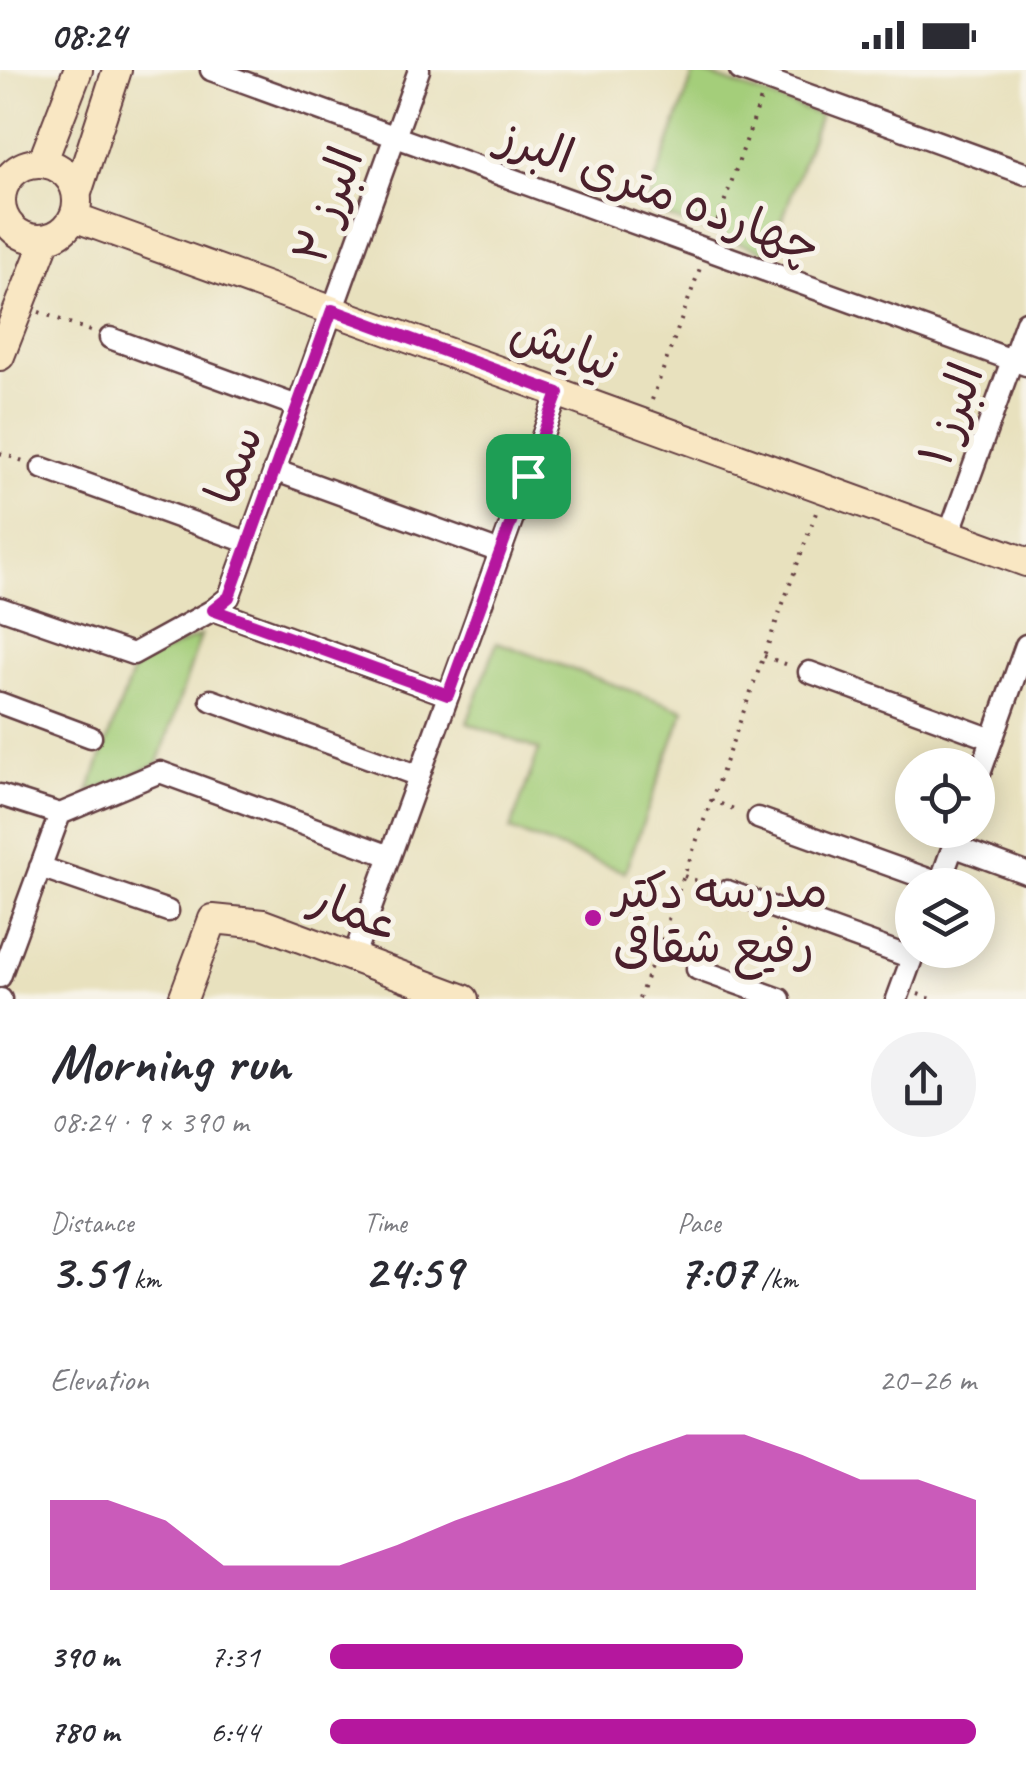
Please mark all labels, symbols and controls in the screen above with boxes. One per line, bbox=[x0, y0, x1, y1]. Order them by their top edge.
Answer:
text: 08:24 bbox=[50, 12, 126, 59]
street label: چهارده متری البرز bbox=[487, 104, 829, 277]
street label: البرز ۲ bbox=[279, 139, 377, 272]
street label: نیایش bbox=[502, 301, 627, 395]
street label: البرز ۱ bbox=[905, 355, 997, 474]
street label: سما bbox=[192, 416, 276, 512]
pin bbox=[486, 434, 571, 519]
icon: arrive bbox=[501, 449, 556, 504]
map controls bbox=[895, 748, 995, 968]
button: locate bbox=[895, 748, 995, 848]
place label: مدرسه دکتر رفیع شقاقی bbox=[609, 861, 828, 980]
street label: عمار bbox=[301, 866, 409, 955]
button: layers bbox=[895, 868, 995, 968]
marker: مدرسه دکتر رفیع شقاقی bbox=[582, 907, 604, 929]
text: Morning run bbox=[50, 1028, 290, 1098]
button: share bbox=[871, 1032, 976, 1137]
text: 08:24 · 9 × 390 m bbox=[50, 1101, 248, 1142]
text: Distance bbox=[50, 1205, 134, 1240]
text: Time bbox=[364, 1205, 407, 1240]
text: Pace bbox=[677, 1205, 720, 1240]
text: 3.51 bbox=[50, 1240, 127, 1303]
text: 24:59 bbox=[364, 1240, 462, 1303]
text: 7:07 bbox=[677, 1240, 754, 1303]
text: km bbox=[127, 1261, 161, 1296]
text: /km bbox=[754, 1261, 798, 1296]
text: Elevation bbox=[50, 1359, 148, 1400]
text: 20–26 m bbox=[878, 1359, 976, 1400]
text: 390 m bbox=[50, 1636, 119, 1677]
text: 7:31 bbox=[210, 1636, 260, 1677]
text: 780 m bbox=[50, 1711, 119, 1752]
text: 6:44 bbox=[210, 1711, 260, 1752]

